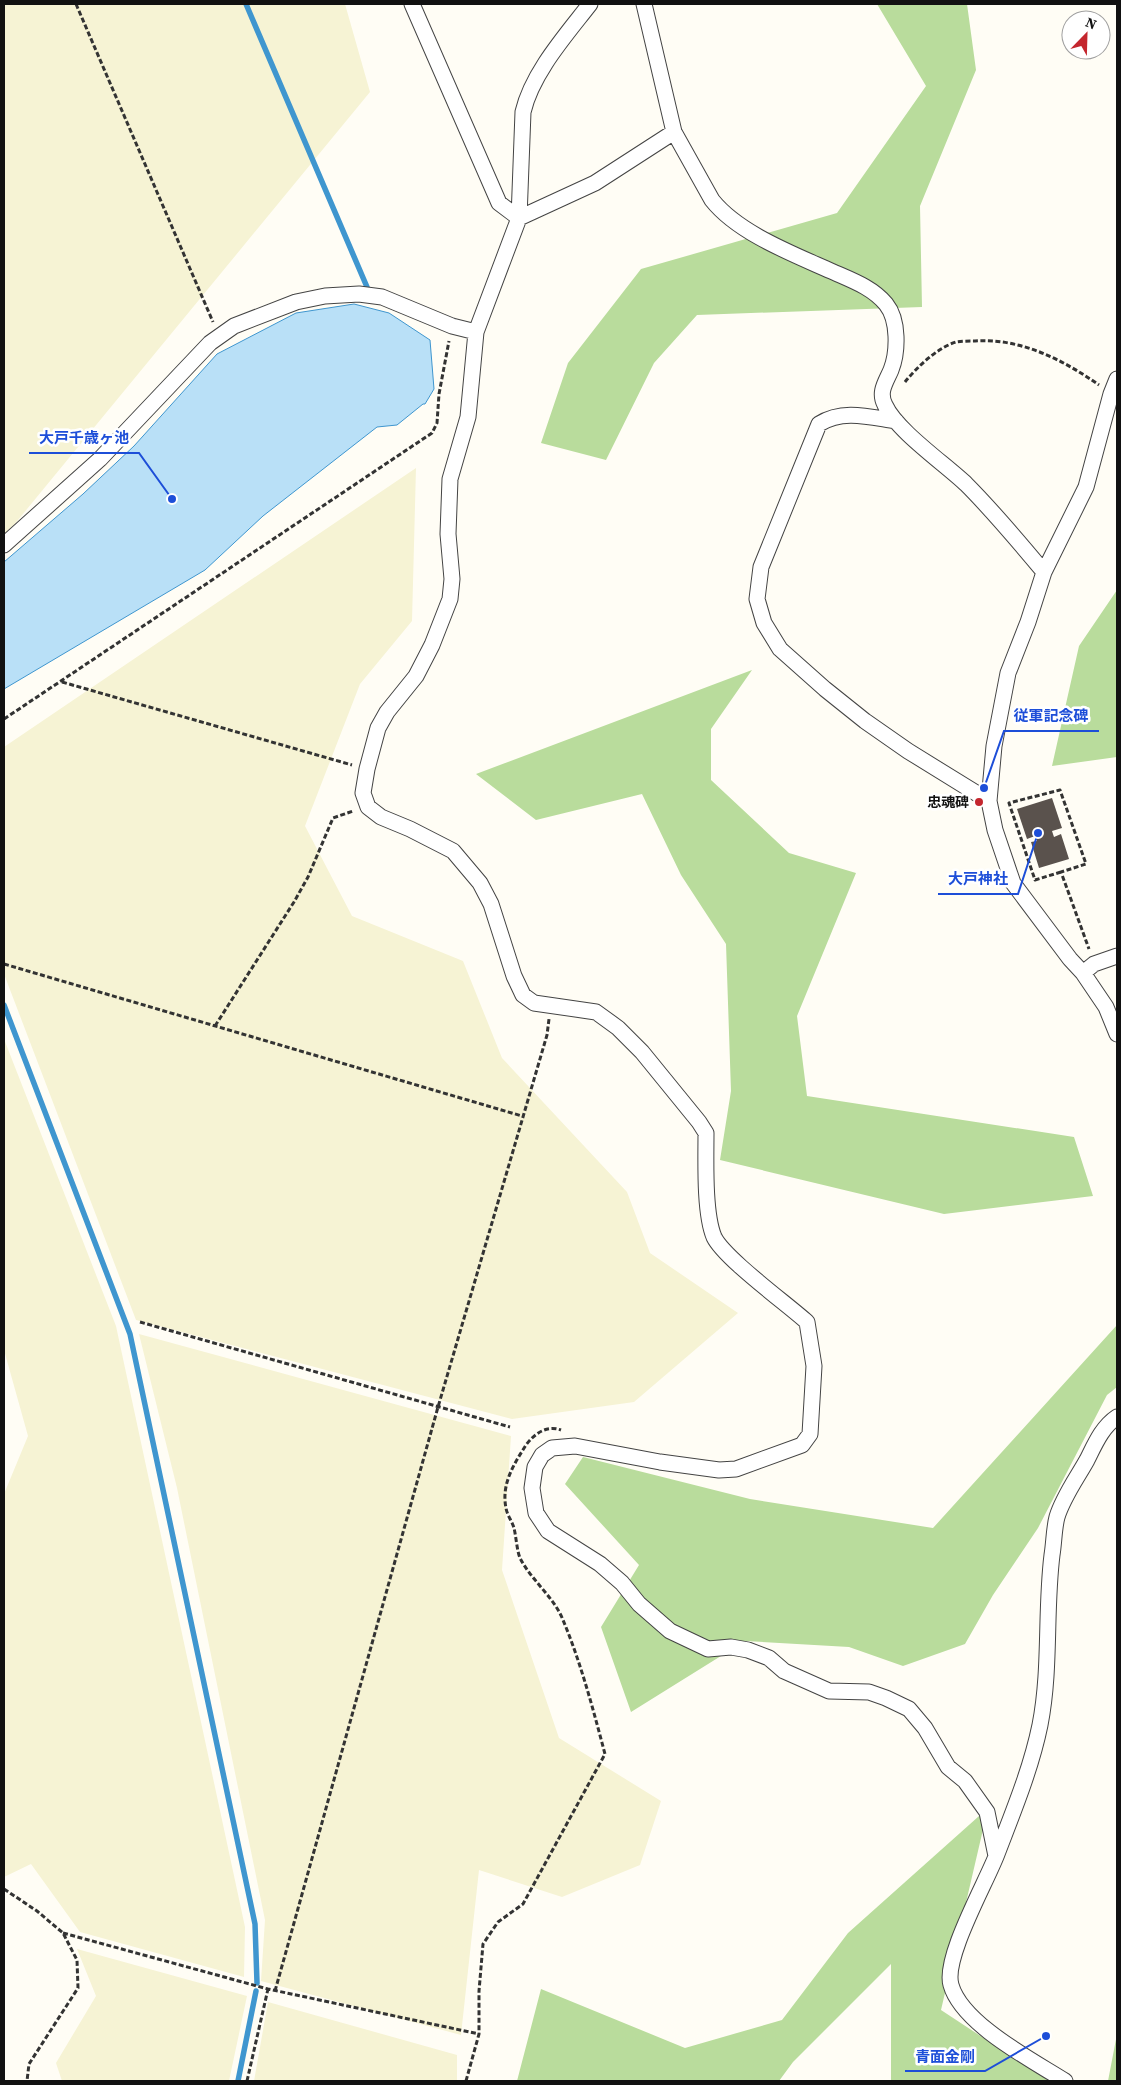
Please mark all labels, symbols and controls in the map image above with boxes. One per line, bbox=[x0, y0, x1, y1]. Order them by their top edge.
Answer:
north arrow bbox=[1061, 10, 1111, 60]
text: N bbox=[1082, 12, 1100, 34]
callout: 大戸千歳ヶ池 bbox=[29, 423, 139, 453]
text: 大戸千歳ヶ池 bbox=[39, 427, 129, 448]
callout: 従軍記念碑 bbox=[1004, 701, 1099, 731]
text: 従軍記念碑 bbox=[1013, 705, 1089, 726]
place label: 忠魂碑 bbox=[927, 792, 969, 812]
marker: 忠魂碑 bbox=[973, 796, 985, 808]
callout: 大戸神社 bbox=[938, 864, 1018, 894]
text: 大戸神社 bbox=[948, 868, 1008, 889]
callout: 青面金剛 bbox=[905, 2041, 985, 2071]
text: 青面金剛 bbox=[915, 2046, 975, 2067]

